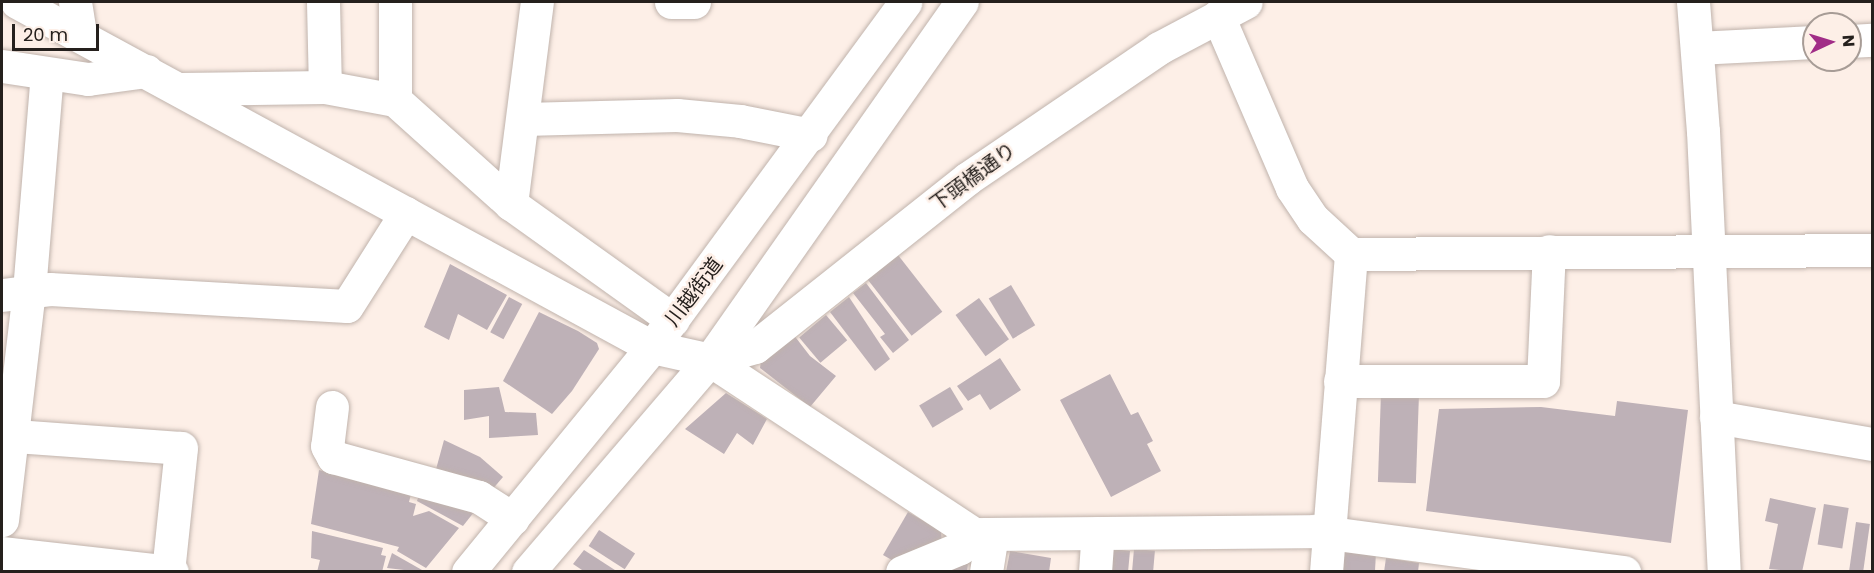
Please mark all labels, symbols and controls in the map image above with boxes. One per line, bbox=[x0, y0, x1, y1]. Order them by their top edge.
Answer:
scale bar bbox=[15, 12, 102, 50]
north arrow bbox=[1802, 12, 1862, 72]
text: 20 m bbox=[23, 22, 68, 47]
text: N bbox=[1837, 34, 1860, 48]
street label: 下頭橋通り bbox=[925, 138, 1021, 216]
street label: 川越街道 bbox=[660, 253, 728, 331]

